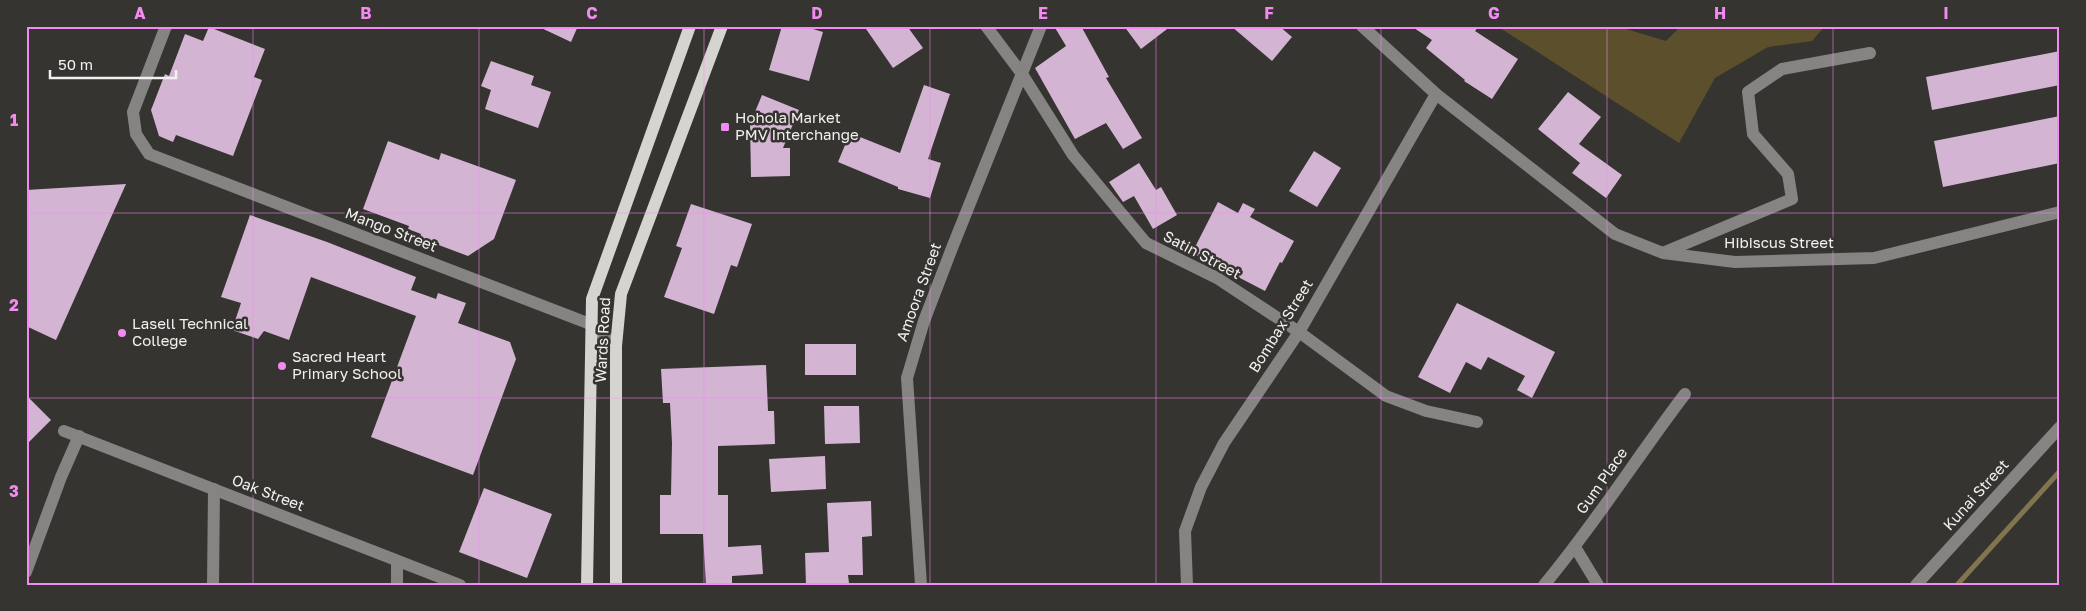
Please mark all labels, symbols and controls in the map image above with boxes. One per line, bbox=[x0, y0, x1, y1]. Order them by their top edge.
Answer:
text: A bbox=[134, 3, 146, 23]
text: B bbox=[360, 3, 372, 23]
text: C bbox=[586, 3, 598, 23]
text: D bbox=[811, 3, 823, 23]
text: E bbox=[1038, 3, 1048, 23]
text: F bbox=[1264, 3, 1274, 23]
text: G bbox=[1488, 3, 1500, 23]
text: H bbox=[1714, 3, 1726, 23]
text: I bbox=[1943, 3, 1949, 23]
scale bar bbox=[50, 48, 176, 80]
text: 50 m bbox=[58, 55, 93, 73]
place label: Hohola Market PMV Interchange bbox=[735, 108, 859, 143]
text: 1 bbox=[10, 110, 18, 130]
marker: Hohola Market PMV Interchange bbox=[719, 121, 731, 133]
street label: Mango Street bbox=[343, 203, 440, 255]
street label: Satin Street bbox=[1161, 226, 1244, 282]
street label: Hibiscus Street bbox=[1724, 233, 1834, 251]
street label: Amoora Street bbox=[892, 240, 944, 343]
street label: Bombax Street bbox=[1244, 276, 1316, 375]
text: 2 bbox=[9, 295, 19, 315]
street label: Wards Road bbox=[591, 297, 613, 383]
place label: Lasell Technical College bbox=[132, 314, 248, 349]
marker: Lasell Technical College bbox=[116, 327, 128, 339]
place label: Sacred Heart Primary School bbox=[292, 347, 402, 382]
marker: Sacred Heart Primary School bbox=[276, 360, 288, 372]
street label: Gum Place bbox=[1572, 444, 1631, 517]
street label: Kunai Street bbox=[1939, 455, 2012, 533]
street label: Oak Street bbox=[230, 470, 307, 514]
text: 3 bbox=[9, 481, 19, 501]

